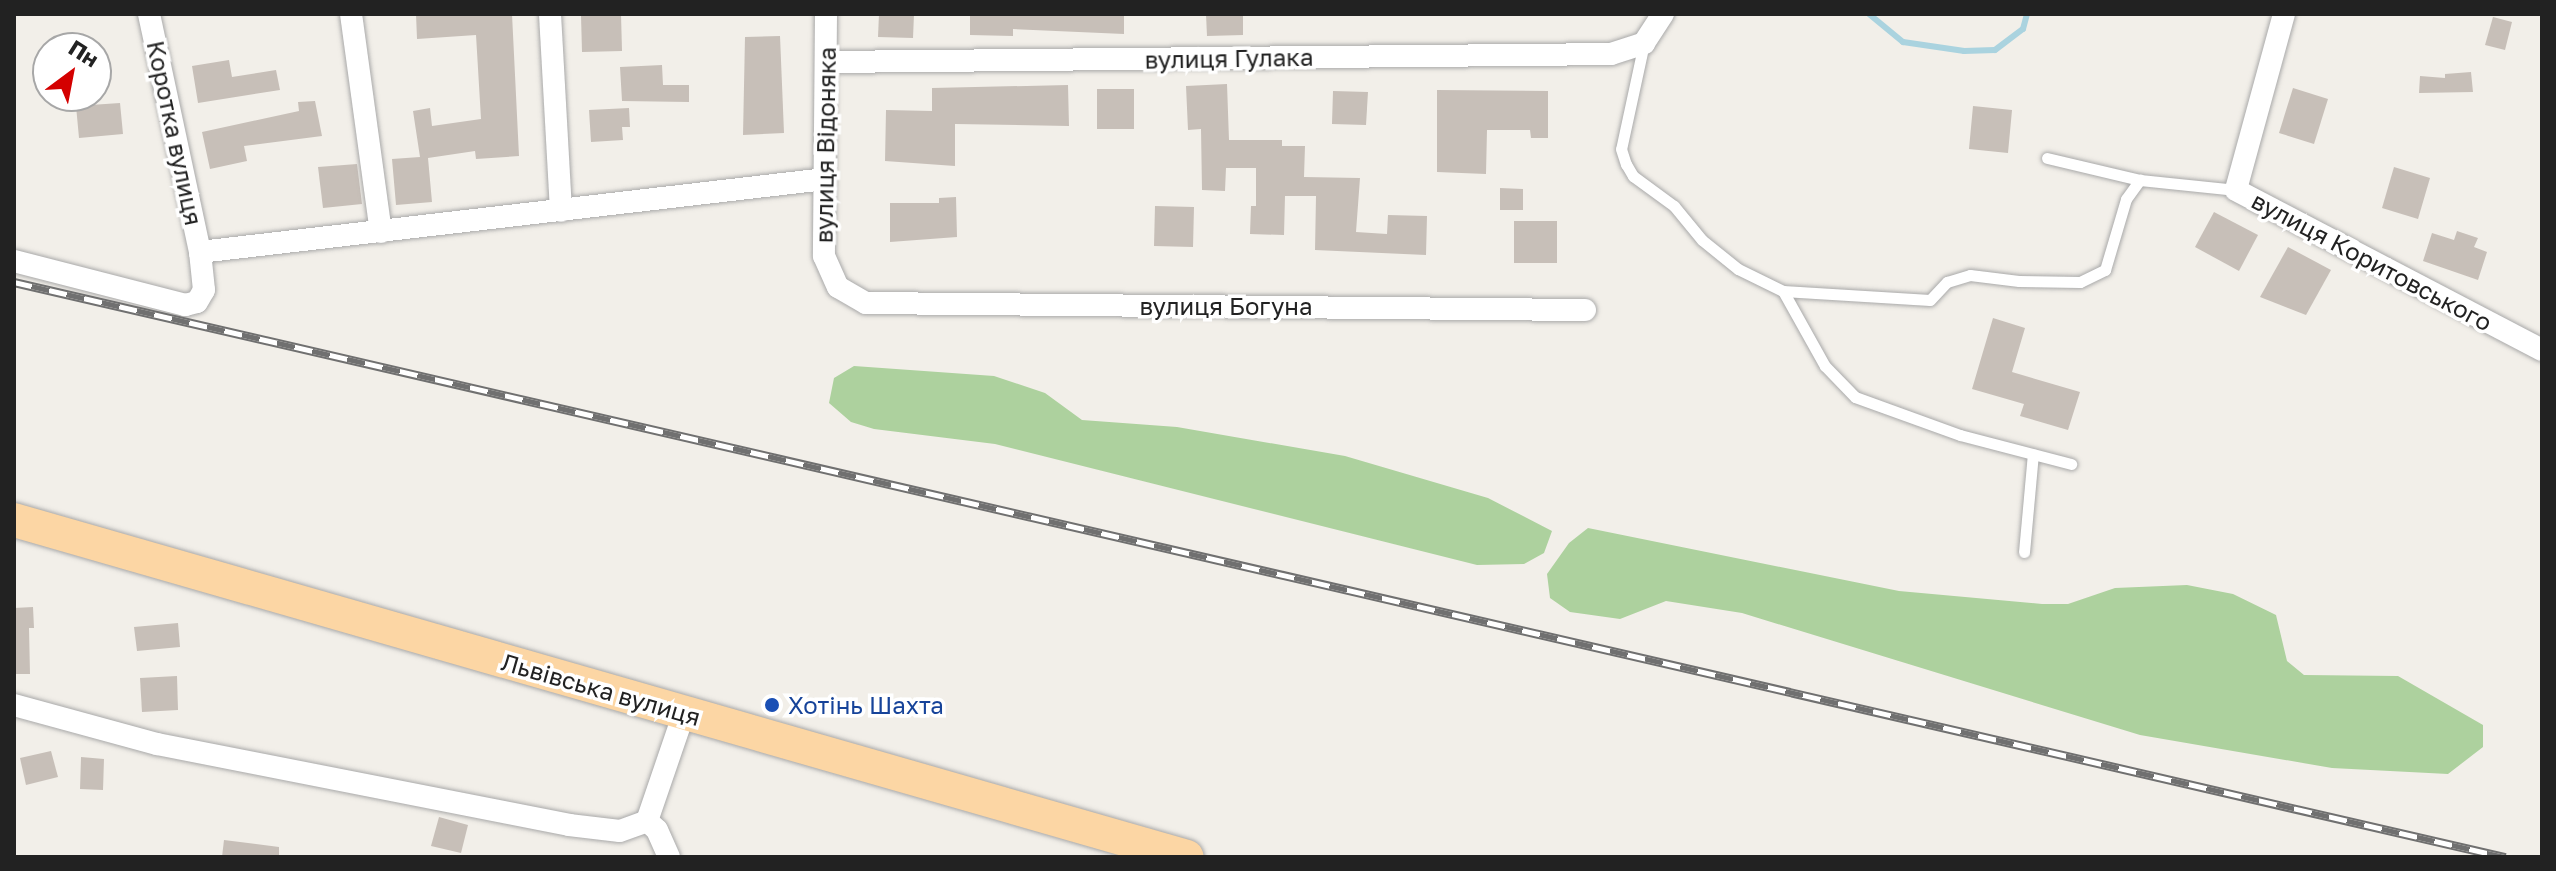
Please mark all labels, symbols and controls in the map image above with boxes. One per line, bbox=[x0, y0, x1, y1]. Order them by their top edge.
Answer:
north arrow bbox=[32, 32, 112, 112]
text: Пн bbox=[64, 34, 104, 72]
street label: Коротка вулиця bbox=[141, 38, 209, 228]
street label: вулиця Гулака bbox=[1144, 42, 1314, 74]
street label: вулиця Відоняка bbox=[809, 47, 841, 243]
street label: вулиця Коритовського bbox=[2247, 185, 2497, 337]
street label: вулиця Богуна bbox=[1139, 292, 1313, 320]
street label: Львівська вулиця bbox=[498, 647, 704, 731]
place label: Хотінь Шахта bbox=[788, 691, 944, 719]
marker: Хотінь Шахта bbox=[763, 696, 781, 714]

